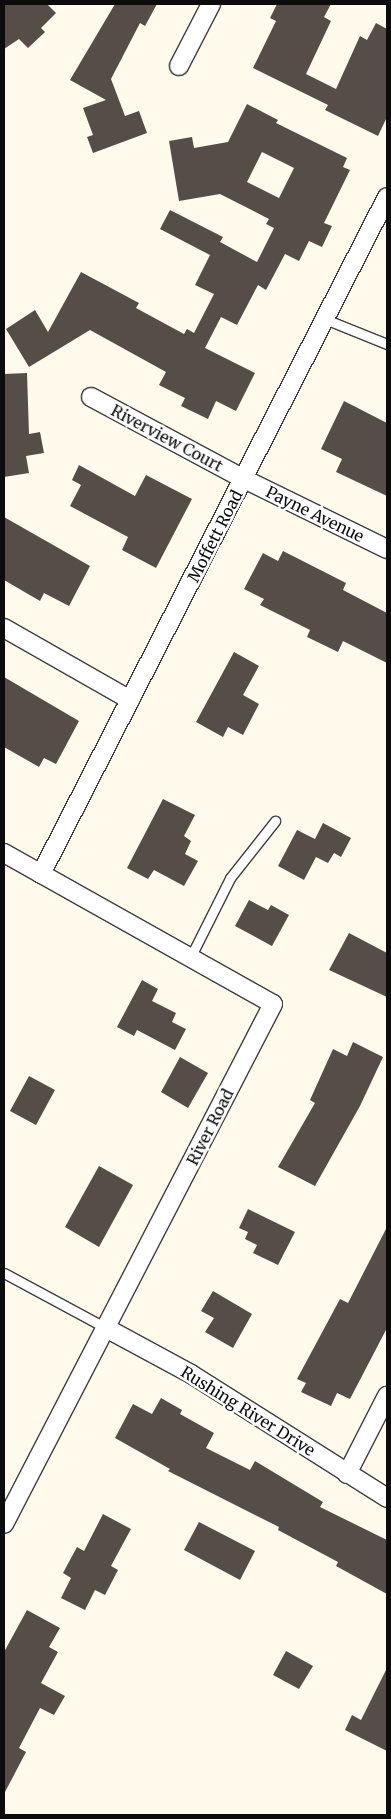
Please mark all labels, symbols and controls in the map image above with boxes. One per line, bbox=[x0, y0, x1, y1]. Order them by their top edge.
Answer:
street label: Riverview Court bbox=[108, 400, 226, 476]
street label: Payne Avenue bbox=[263, 482, 367, 546]
street label: Moffett Road bbox=[184, 487, 246, 585]
street label: River Road bbox=[183, 1086, 237, 1168]
street label: Rushing River Drive bbox=[178, 1362, 318, 1460]

